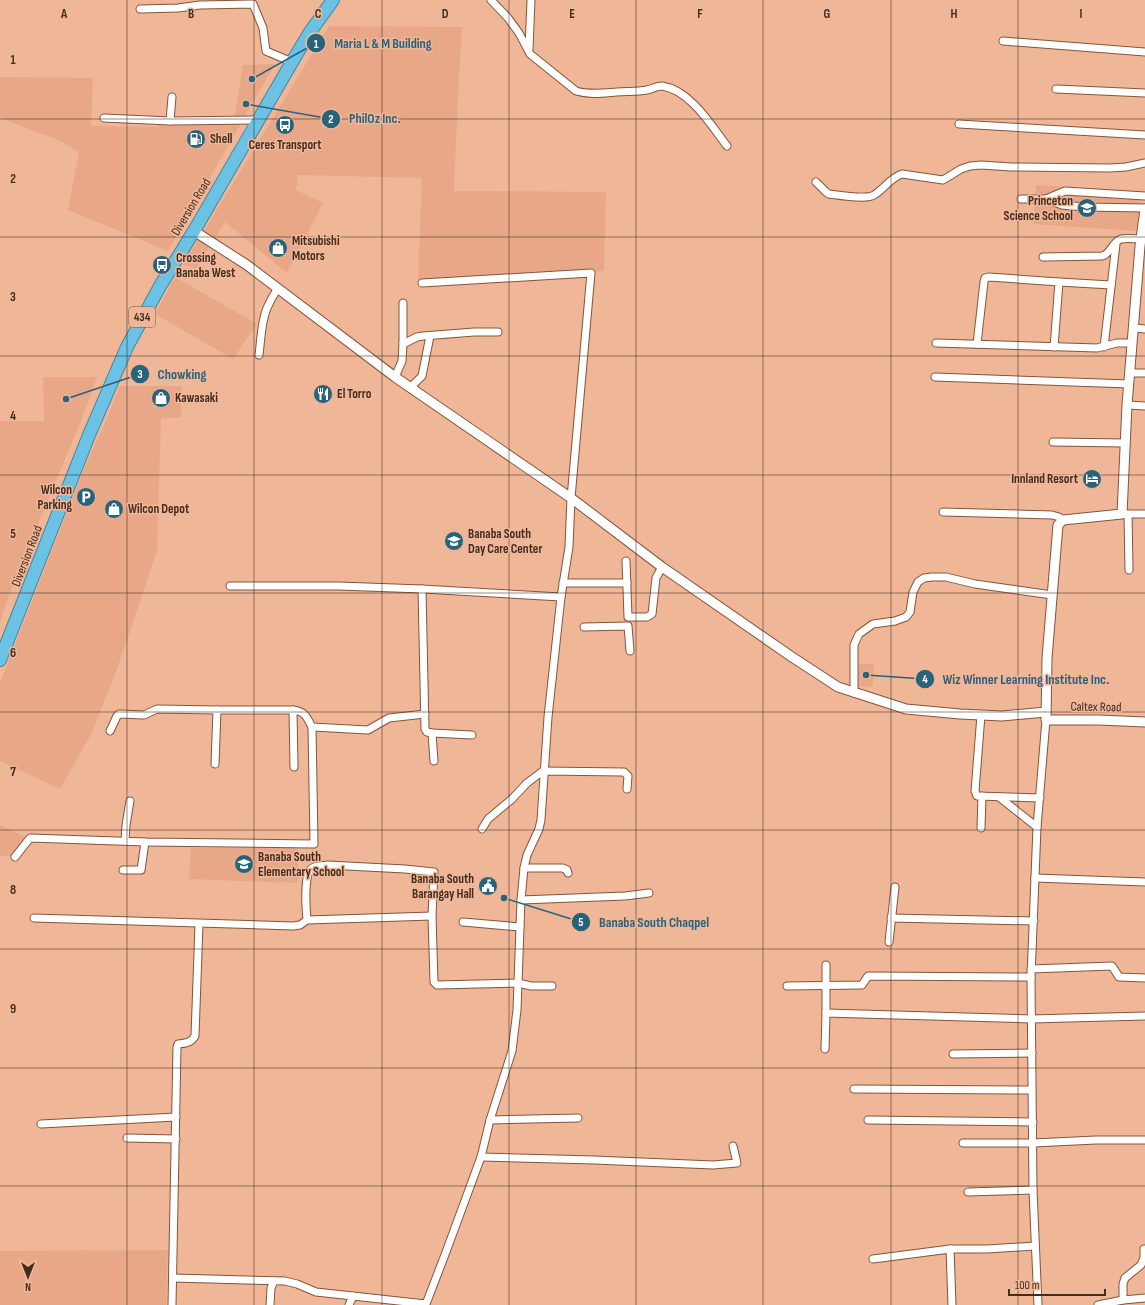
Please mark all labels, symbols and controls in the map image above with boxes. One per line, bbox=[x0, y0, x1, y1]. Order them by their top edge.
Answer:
text: A bbox=[60, 6, 68, 22]
text: B bbox=[188, 6, 194, 22]
text: C bbox=[315, 6, 322, 22]
text: D bbox=[442, 6, 449, 22]
text: E bbox=[569, 6, 575, 22]
text: F bbox=[697, 6, 703, 22]
text: G bbox=[824, 6, 831, 22]
text: H bbox=[951, 6, 958, 22]
text: I bbox=[1080, 6, 1083, 22]
callout: Maria L & M Building bbox=[306, 30, 440, 56]
text: Maria L & M Building bbox=[334, 35, 432, 52]
text: 1 bbox=[314, 37, 319, 52]
text: 1 bbox=[10, 52, 16, 68]
callout: PhilOz Inc. bbox=[321, 106, 409, 132]
text: PhilOz Inc. bbox=[349, 110, 401, 127]
text: 2 bbox=[328, 112, 334, 127]
bus stop icon: Ceres Transport bbox=[274, 114, 296, 136]
fuel station icon: Shell bbox=[185, 128, 207, 150]
place label: Shell bbox=[210, 131, 233, 147]
place label: Ceres Transport bbox=[248, 137, 322, 153]
text: 2 bbox=[10, 171, 16, 187]
street label: Diversion Road bbox=[168, 175, 214, 239]
place label: Princeton Science School bbox=[1004, 193, 1073, 224]
school or university icon: Princeton Science School bbox=[1076, 197, 1098, 219]
place label: Mitsubishi Motors bbox=[292, 233, 340, 264]
shop icon: Mitsubishi Motors bbox=[267, 237, 289, 259]
place label: Crossing Banaba West bbox=[176, 250, 236, 281]
bus stop icon: Crossing Banaba West bbox=[151, 254, 173, 276]
text: 3 bbox=[10, 289, 16, 305]
road number: 434 bbox=[129, 307, 155, 327]
callout: Chowking bbox=[130, 361, 214, 387]
text: Chowking bbox=[158, 366, 206, 383]
text: 3 bbox=[137, 367, 143, 382]
restaurant icon: El Torro bbox=[312, 383, 334, 405]
place label: El Torro bbox=[337, 386, 372, 402]
shop icon: Kawasaki bbox=[150, 387, 172, 409]
place label: Kawasaki bbox=[175, 390, 218, 406]
text: 4 bbox=[10, 408, 16, 424]
hotel icon: Innland Resort bbox=[1081, 468, 1103, 490]
place label: Innland Resort bbox=[1011, 471, 1079, 487]
place label: Wilcon Parking bbox=[38, 482, 73, 513]
parking icon: Wilcon Parking bbox=[75, 486, 97, 508]
shop icon: Wilcon Depot bbox=[103, 498, 125, 520]
place label: Wilcon Depot bbox=[128, 501, 190, 517]
street label: Diversion Road bbox=[8, 523, 46, 589]
text: 5 bbox=[10, 526, 16, 542]
place label: Banaba South Day Care Center bbox=[468, 526, 542, 557]
school or university icon: Banaba South Day Care Center bbox=[443, 530, 465, 552]
text: 6 bbox=[10, 645, 16, 661]
callout: Wiz Winner Learning Institute Inc. bbox=[915, 666, 1118, 692]
text: Wiz Winner Learning Institute Inc. bbox=[943, 671, 1109, 688]
text: 4 bbox=[922, 672, 928, 687]
street label: Caltex Road bbox=[1070, 699, 1122, 715]
text: 7 bbox=[10, 764, 16, 780]
place label: Banaba South Elementary School bbox=[258, 849, 345, 880]
school or university icon: Banaba South Elementary School bbox=[233, 853, 255, 875]
place label: Banaba South Barangay Hall bbox=[411, 871, 474, 902]
public building icon: Banaba South Barangay Hall bbox=[477, 875, 499, 897]
text: 8 bbox=[10, 882, 16, 898]
callout: Banaba South Chaqpel bbox=[571, 909, 717, 935]
text: Banaba South Chaqpel bbox=[599, 914, 709, 931]
text: 5 bbox=[578, 915, 584, 930]
text: 9 bbox=[10, 1001, 16, 1017]
north arrow bbox=[8, 1257, 48, 1297]
scale bar bbox=[1009, 1271, 1105, 1297]
text: 100 m bbox=[1015, 1278, 1040, 1293]
text: N bbox=[25, 1280, 31, 1293]

